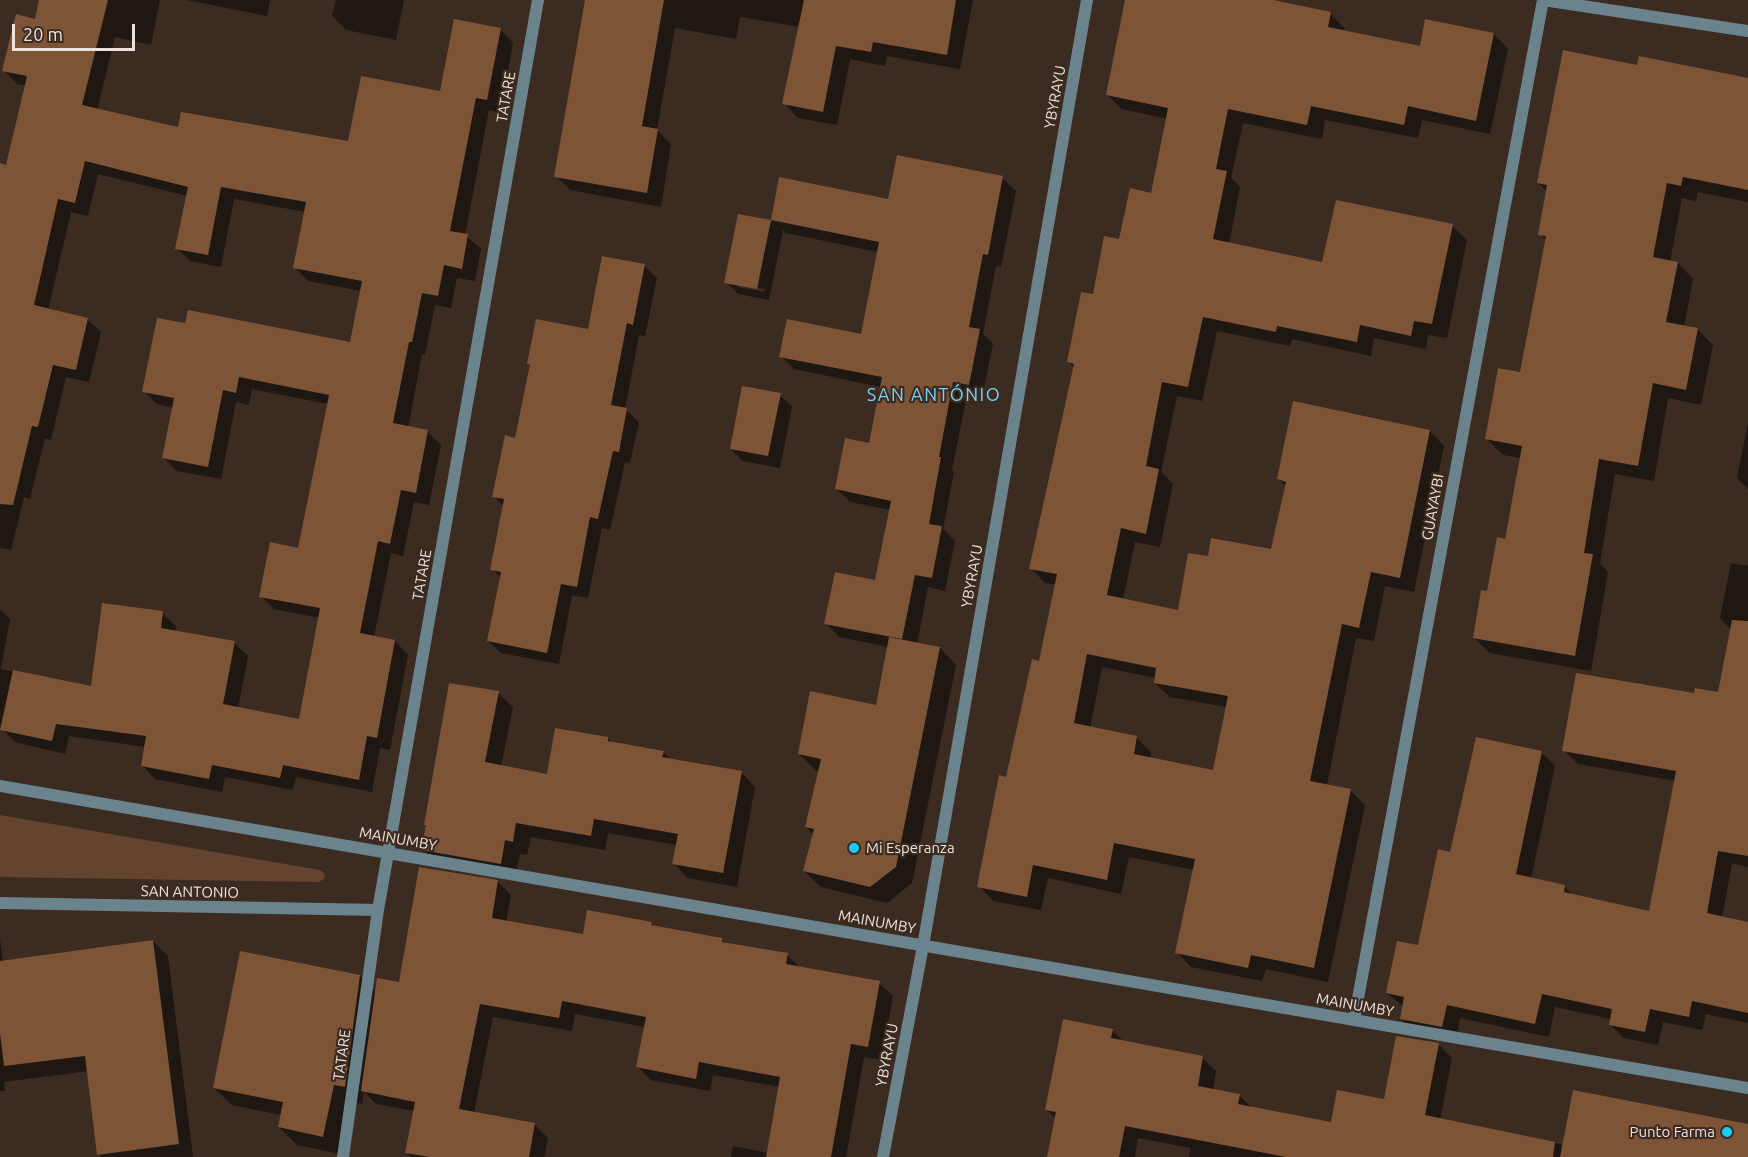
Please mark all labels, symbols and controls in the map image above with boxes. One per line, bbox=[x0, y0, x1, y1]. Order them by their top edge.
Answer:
scale bar bbox=[15, 12, 138, 50]
text: 20 m bbox=[23, 24, 63, 44]
street label: YBYRAYU bbox=[1041, 64, 1069, 130]
street label: TATARE bbox=[493, 70, 519, 124]
district label: SAN ANTÓNIO bbox=[867, 384, 1001, 406]
street label: GUAYAYBI bbox=[1418, 472, 1448, 542]
street label: YBYRAYU bbox=[958, 543, 986, 609]
street label: TATARE bbox=[409, 548, 435, 602]
street label: MAINUMBY bbox=[358, 823, 438, 855]
place label: Mi Esperanza bbox=[866, 839, 955, 857]
marker: Mi Esperanza bbox=[847, 841, 861, 855]
street label: SAN ANTONIO bbox=[141, 882, 239, 902]
street label: MAINUMBY bbox=[837, 906, 917, 938]
street label: MAINUMBY bbox=[1315, 989, 1395, 1021]
street label: YBYRAYU bbox=[872, 1022, 902, 1088]
street label: TATARE bbox=[330, 1028, 354, 1082]
place label: Punto Farma bbox=[1629, 1123, 1715, 1141]
marker: Punto Farma bbox=[1720, 1125, 1734, 1139]

